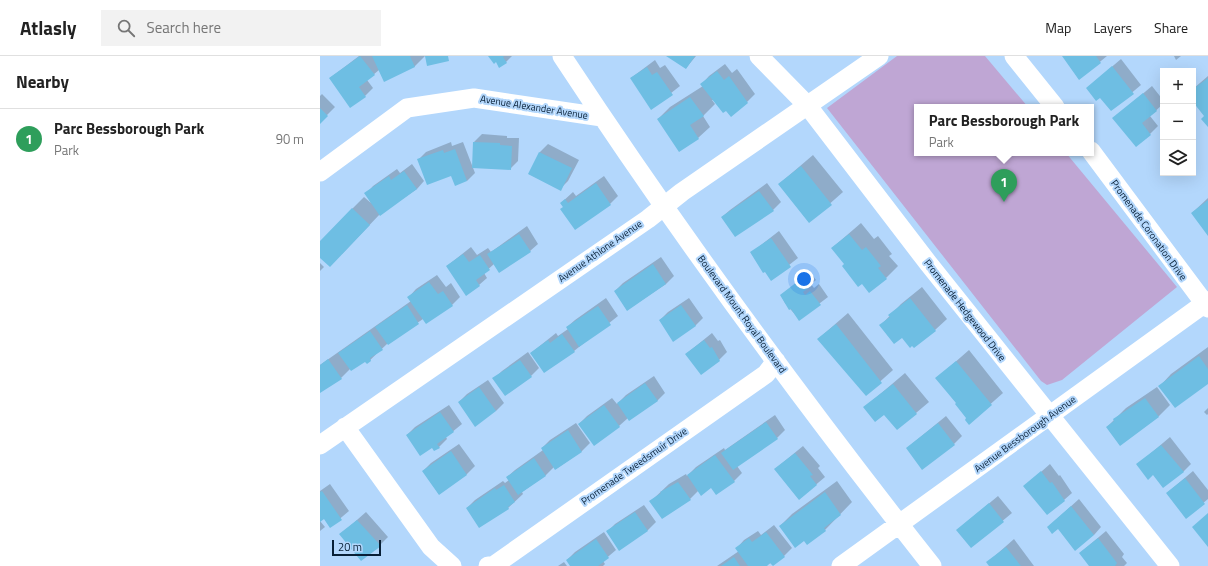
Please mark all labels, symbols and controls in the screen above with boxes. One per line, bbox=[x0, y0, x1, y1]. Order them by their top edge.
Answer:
search box bbox=[101, 10, 381, 46]
text: Atlasly bbox=[20, 13, 77, 42]
text: Search here bbox=[147, 16, 221, 39]
icon: search bbox=[115, 17, 137, 39]
text: Map bbox=[1045, 17, 1071, 38]
text: Layers bbox=[1093, 17, 1132, 38]
text: Share bbox=[1154, 17, 1188, 38]
map controls bbox=[1160, 68, 1196, 176]
button: + bbox=[1160, 68, 1196, 104]
text: Nearby bbox=[16, 69, 69, 95]
street label: Avenue Alexander Avenue bbox=[479, 91, 589, 123]
popup bbox=[914, 104, 1094, 156]
button: − bbox=[1160, 104, 1196, 140]
text: Parc Bessborough Park bbox=[929, 109, 1079, 132]
text: Parc Bessborough Park bbox=[54, 117, 204, 140]
text: 1 bbox=[25, 129, 33, 149]
text: 90 m bbox=[276, 129, 304, 149]
text: Park bbox=[929, 132, 954, 152]
text: Park bbox=[54, 140, 79, 160]
button: layers bbox=[1160, 140, 1196, 176]
pin: 1 bbox=[991, 169, 1017, 202]
street label: Promenade Coronation Drive bbox=[1107, 177, 1191, 283]
street label: Avenue Athlone Avenue bbox=[555, 216, 645, 286]
street label: Boulevard Mount Royal Boulevard bbox=[694, 252, 790, 376]
street label: Promenade Hedgewood Drive bbox=[920, 256, 1010, 364]
your location bbox=[794, 269, 814, 289]
street label: Avenue Bessborough Avenue bbox=[971, 392, 1079, 476]
street label: Promenade Tweedsmuir Drive bbox=[578, 424, 690, 508]
scale bar bbox=[332, 538, 381, 557]
text: 20 m bbox=[338, 539, 362, 555]

